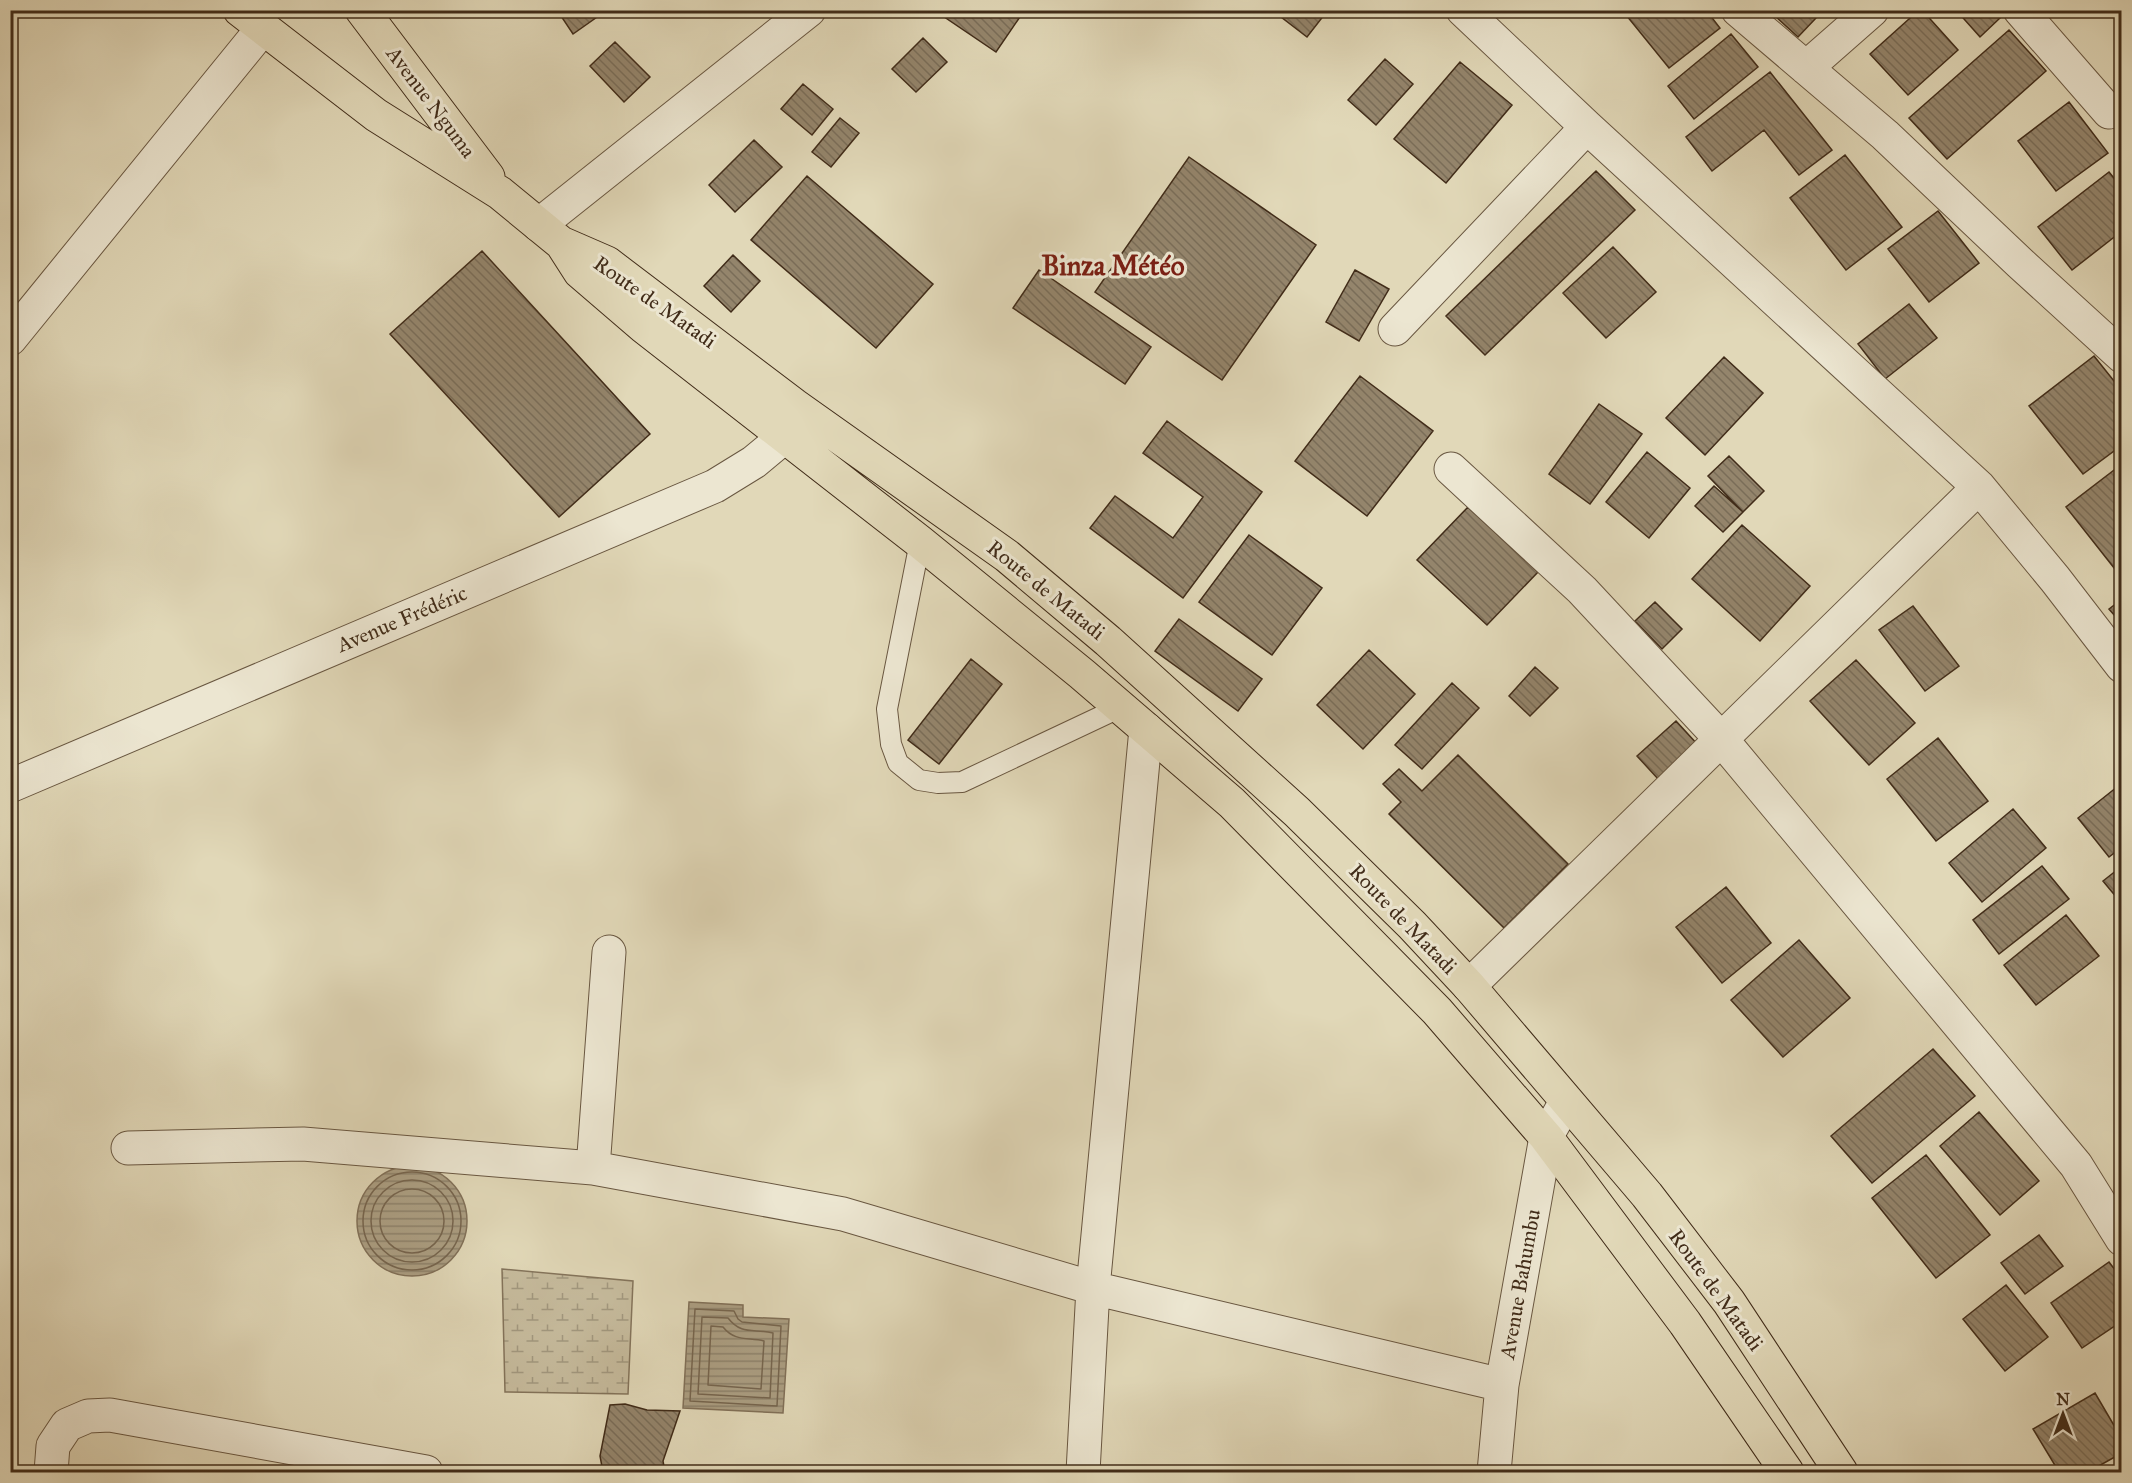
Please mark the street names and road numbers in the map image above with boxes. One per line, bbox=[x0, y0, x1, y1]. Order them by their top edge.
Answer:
street label: Avenue Nguma bbox=[380, 40, 481, 163]
street label: Route de Matadi bbox=[588, 250, 722, 354]
street label: Route de Matadi bbox=[982, 535, 1110, 646]
street label: Avenue Frédéric bbox=[332, 580, 471, 659]
street label: Route de Matadi bbox=[1344, 858, 1463, 980]
street label: Avenue Bahumbu bbox=[1494, 1207, 1546, 1362]
street label: Route de Matadi bbox=[1663, 1224, 1769, 1356]

